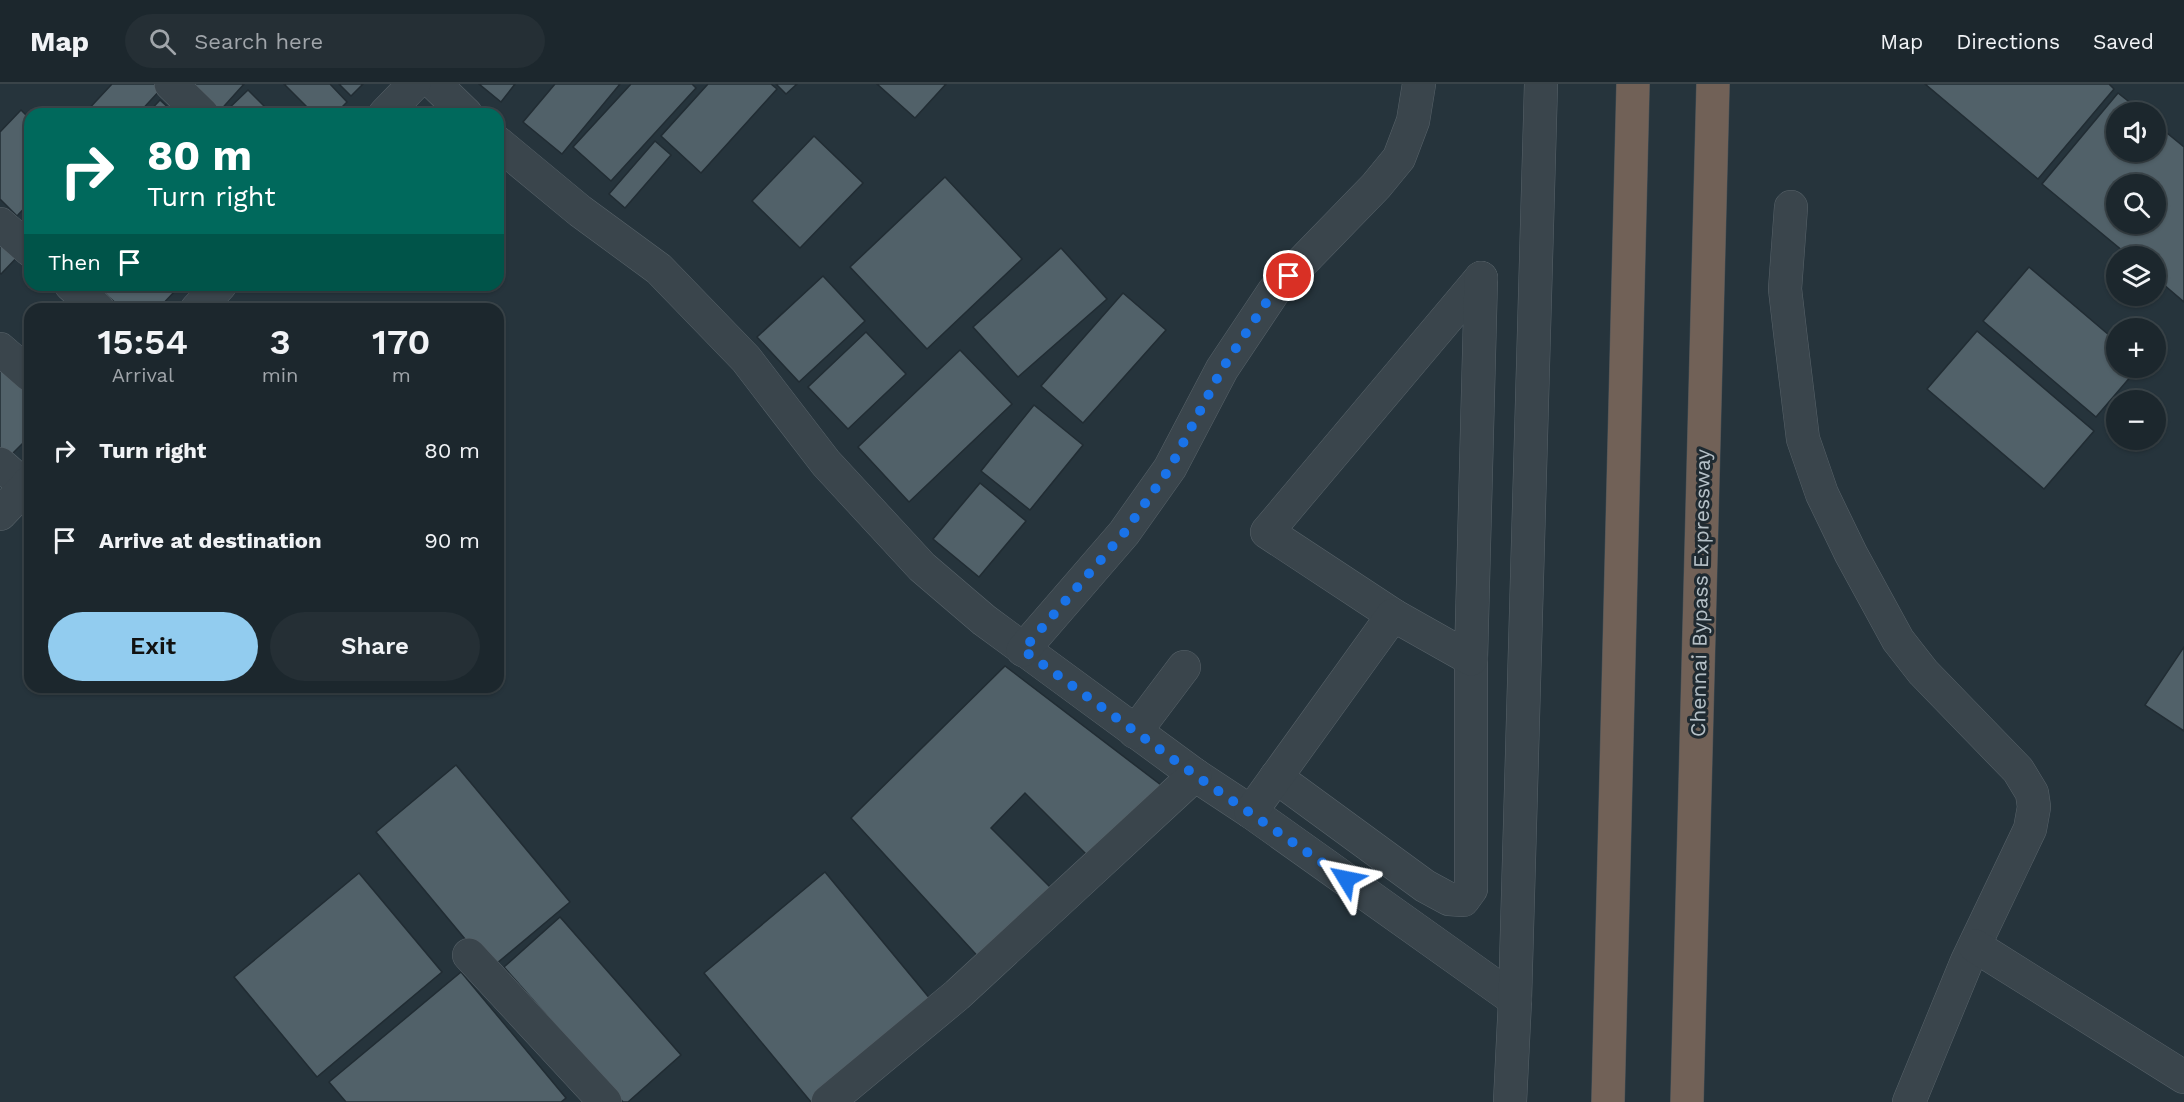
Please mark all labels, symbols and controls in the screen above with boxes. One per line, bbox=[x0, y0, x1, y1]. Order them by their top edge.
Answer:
search box bbox=[125, 14, 545, 68]
text: Map bbox=[30, 25, 89, 58]
icon: search bbox=[146, 25, 179, 58]
text: Search here bbox=[194, 29, 323, 54]
text: Map bbox=[1880, 29, 1923, 54]
text: Directions bbox=[1956, 29, 2060, 54]
text: Saved bbox=[2093, 29, 2154, 54]
map controls bbox=[2106, 102, 2166, 450]
button: sound bbox=[2106, 102, 2166, 162]
text: 80 m bbox=[147, 131, 252, 180]
icon: right bbox=[48, 132, 126, 210]
button: search bbox=[2106, 174, 2166, 234]
text: Turn right bbox=[147, 181, 276, 213]
icon: arrive bbox=[113, 246, 146, 279]
button: layers bbox=[2106, 246, 2166, 306]
text: Then bbox=[48, 250, 101, 275]
pin bbox=[1263, 250, 1314, 301]
icon: arrive bbox=[1272, 259, 1305, 292]
button: + bbox=[2106, 318, 2166, 378]
text: 15:54 bbox=[98, 321, 188, 363]
text: 3 bbox=[269, 321, 291, 363]
text: 170 bbox=[372, 321, 430, 363]
text: Arrival bbox=[112, 363, 174, 387]
text: min bbox=[262, 363, 298, 387]
text: m bbox=[392, 363, 411, 387]
button: − bbox=[2106, 390, 2166, 450]
icon: right bbox=[48, 434, 81, 467]
text: Turn right bbox=[99, 438, 206, 463]
text: 80 m bbox=[424, 438, 480, 463]
street label: Chennai Bypass Expressway bbox=[1685, 449, 1715, 737]
icon: arrive bbox=[48, 524, 81, 557]
text: Arrive at destination bbox=[99, 528, 322, 553]
text: 90 m bbox=[424, 528, 480, 553]
button: Exit bbox=[48, 612, 258, 681]
button: Share bbox=[270, 612, 480, 681]
position arrow bbox=[1314, 847, 1378, 911]

